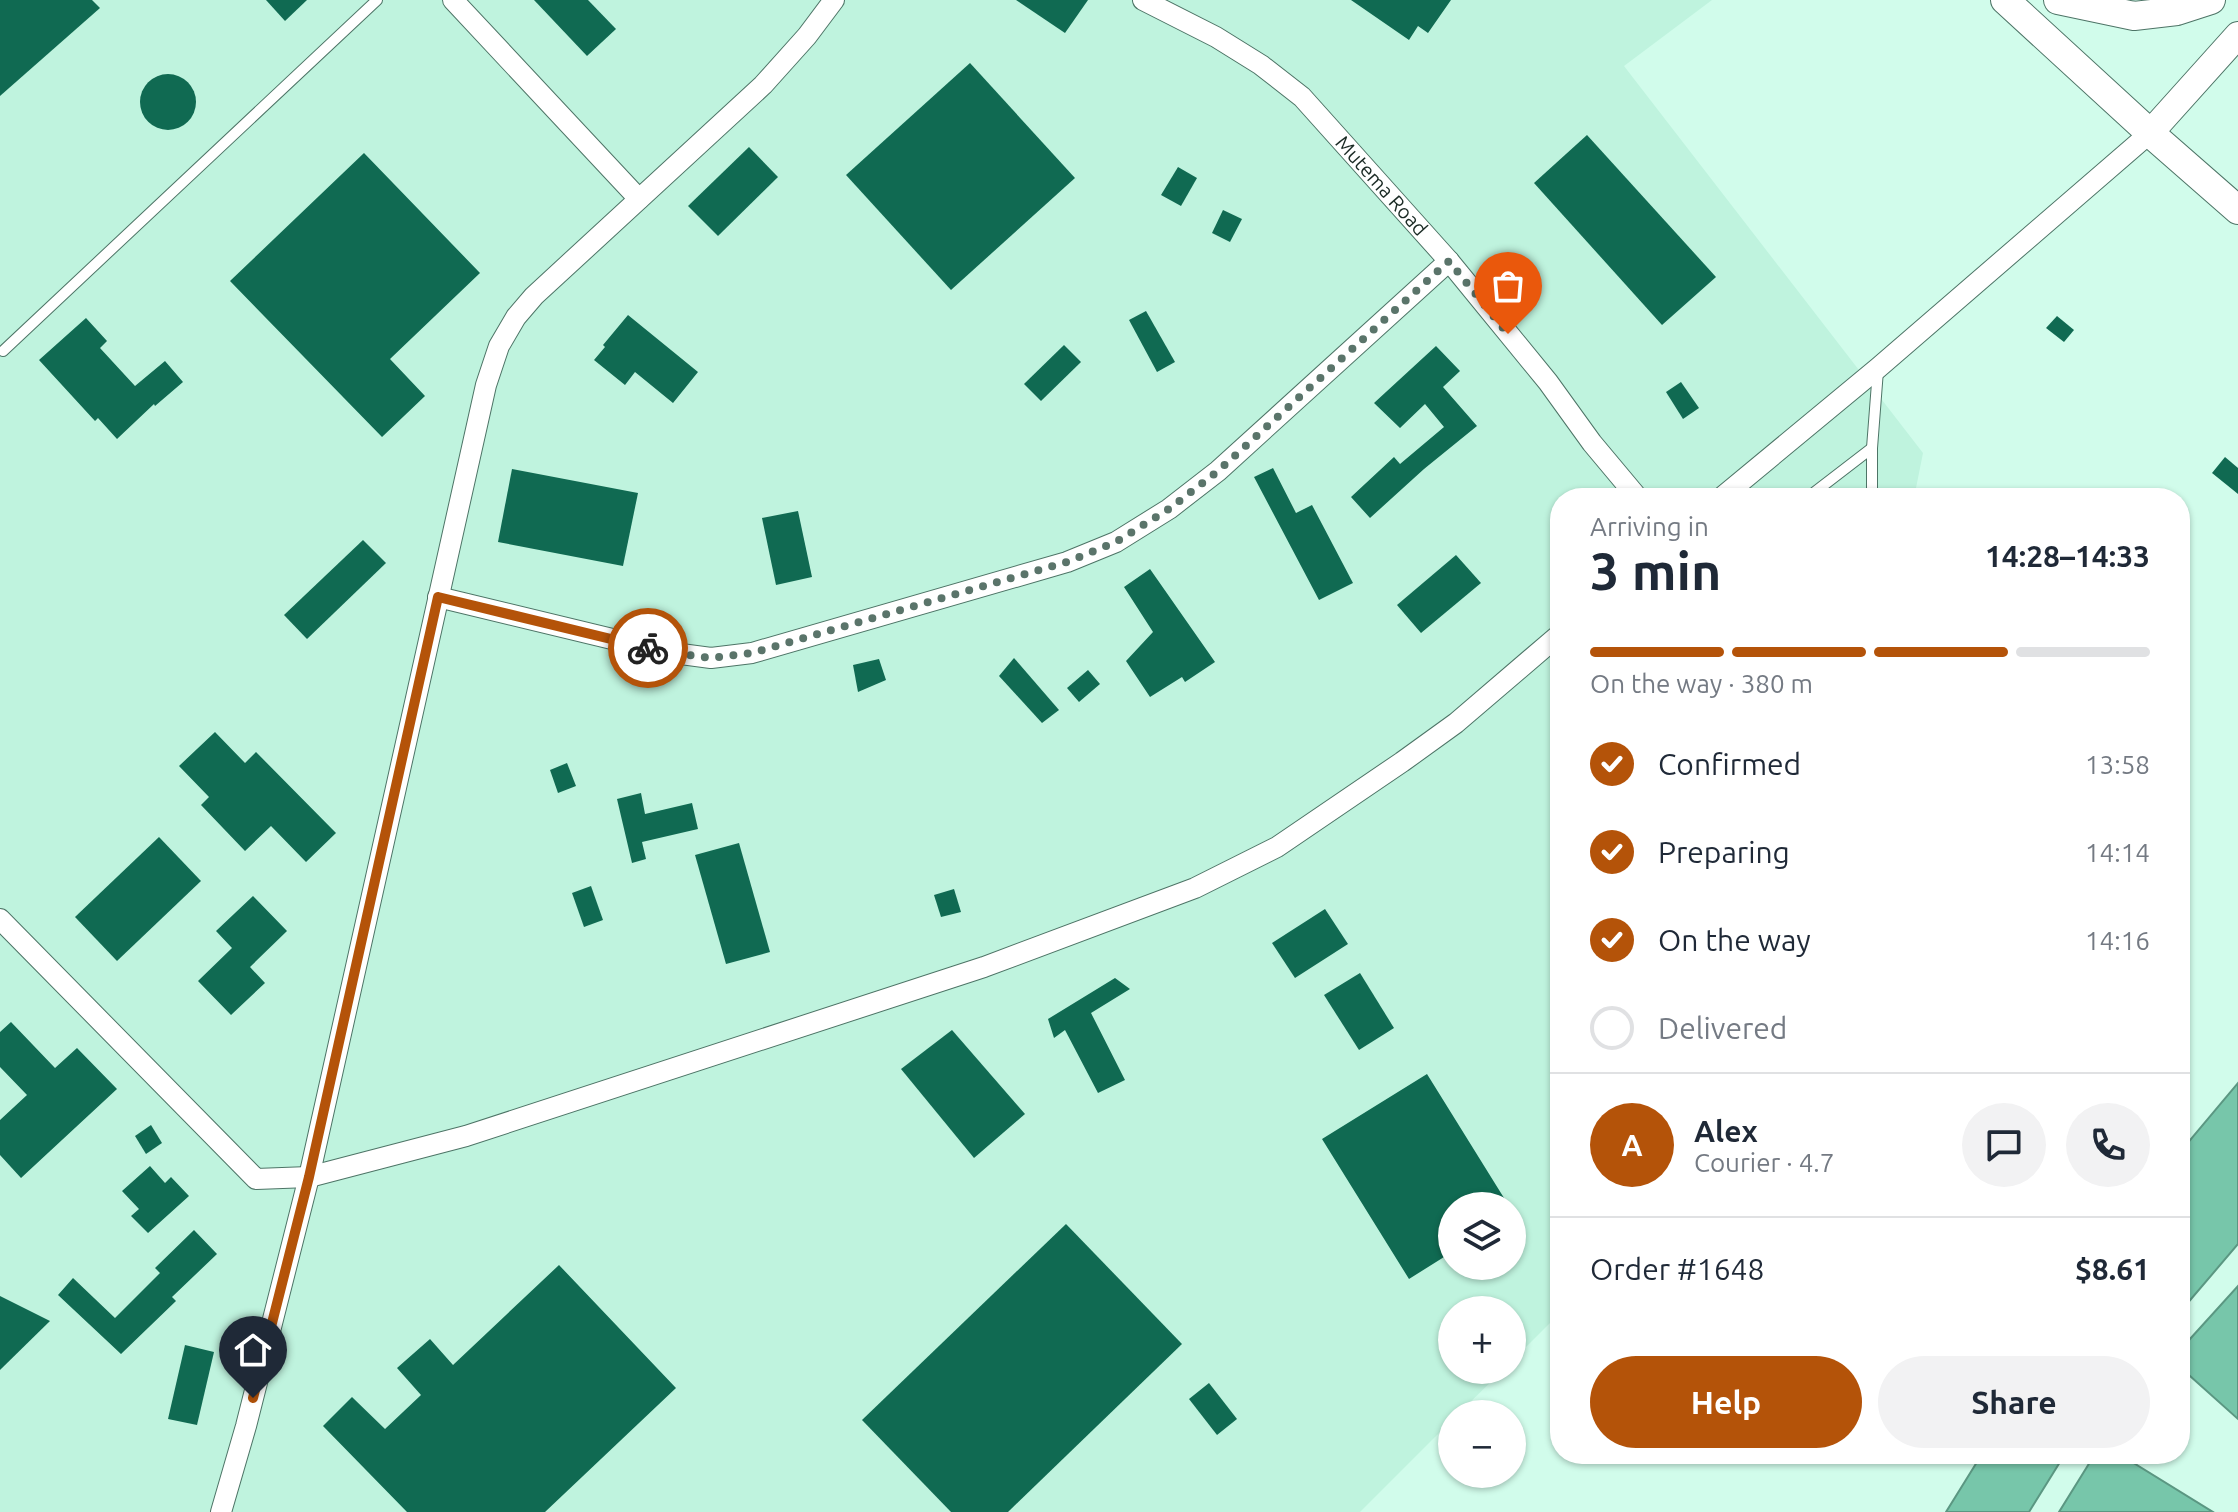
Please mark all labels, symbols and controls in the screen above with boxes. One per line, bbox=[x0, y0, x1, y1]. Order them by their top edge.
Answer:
street label: Mutema Road bbox=[1331, 131, 1432, 240]
pin bbox=[1474, 252, 1542, 334]
icon: bag bbox=[1486, 264, 1530, 308]
text: Arriving in bbox=[1590, 512, 1709, 541]
text: 14:28–14:33 bbox=[1985, 539, 2150, 573]
text: 3 min bbox=[1590, 542, 1721, 600]
courier bbox=[608, 608, 688, 688]
icon: bike bbox=[626, 626, 670, 670]
text: On the way · 380 m bbox=[1590, 669, 1813, 698]
icon: check bbox=[1590, 742, 1634, 786]
text: Confirmed bbox=[1658, 747, 1801, 781]
text: 13:58 bbox=[2085, 750, 2150, 779]
icon: check bbox=[1590, 830, 1634, 874]
text: Preparing bbox=[1658, 835, 1790, 869]
text: 14:14 bbox=[2085, 838, 2150, 867]
icon: check bbox=[1590, 918, 1634, 962]
text: On the way bbox=[1658, 923, 1811, 957]
text: 14:16 bbox=[2085, 926, 2150, 955]
text: Delivered bbox=[1658, 1011, 1787, 1045]
button: chat bbox=[1962, 1103, 2046, 1187]
button: phone bbox=[2066, 1103, 2150, 1187]
text: Alex bbox=[1694, 1114, 1758, 1148]
text: A bbox=[1621, 1128, 1643, 1162]
text: Courier · 4.7 bbox=[1694, 1148, 1834, 1177]
map controls bbox=[1438, 1192, 1526, 1488]
button: layers bbox=[1438, 1192, 1526, 1280]
text: Order #1648 bbox=[1590, 1252, 1764, 1286]
text: $8.61 bbox=[2075, 1252, 2150, 1286]
button: + bbox=[1438, 1296, 1526, 1384]
pin bbox=[219, 1316, 287, 1398]
icon: home bbox=[231, 1328, 275, 1372]
button: Help bbox=[1590, 1356, 1862, 1448]
button: Share bbox=[1878, 1356, 2150, 1448]
button: − bbox=[1438, 1400, 1526, 1488]

